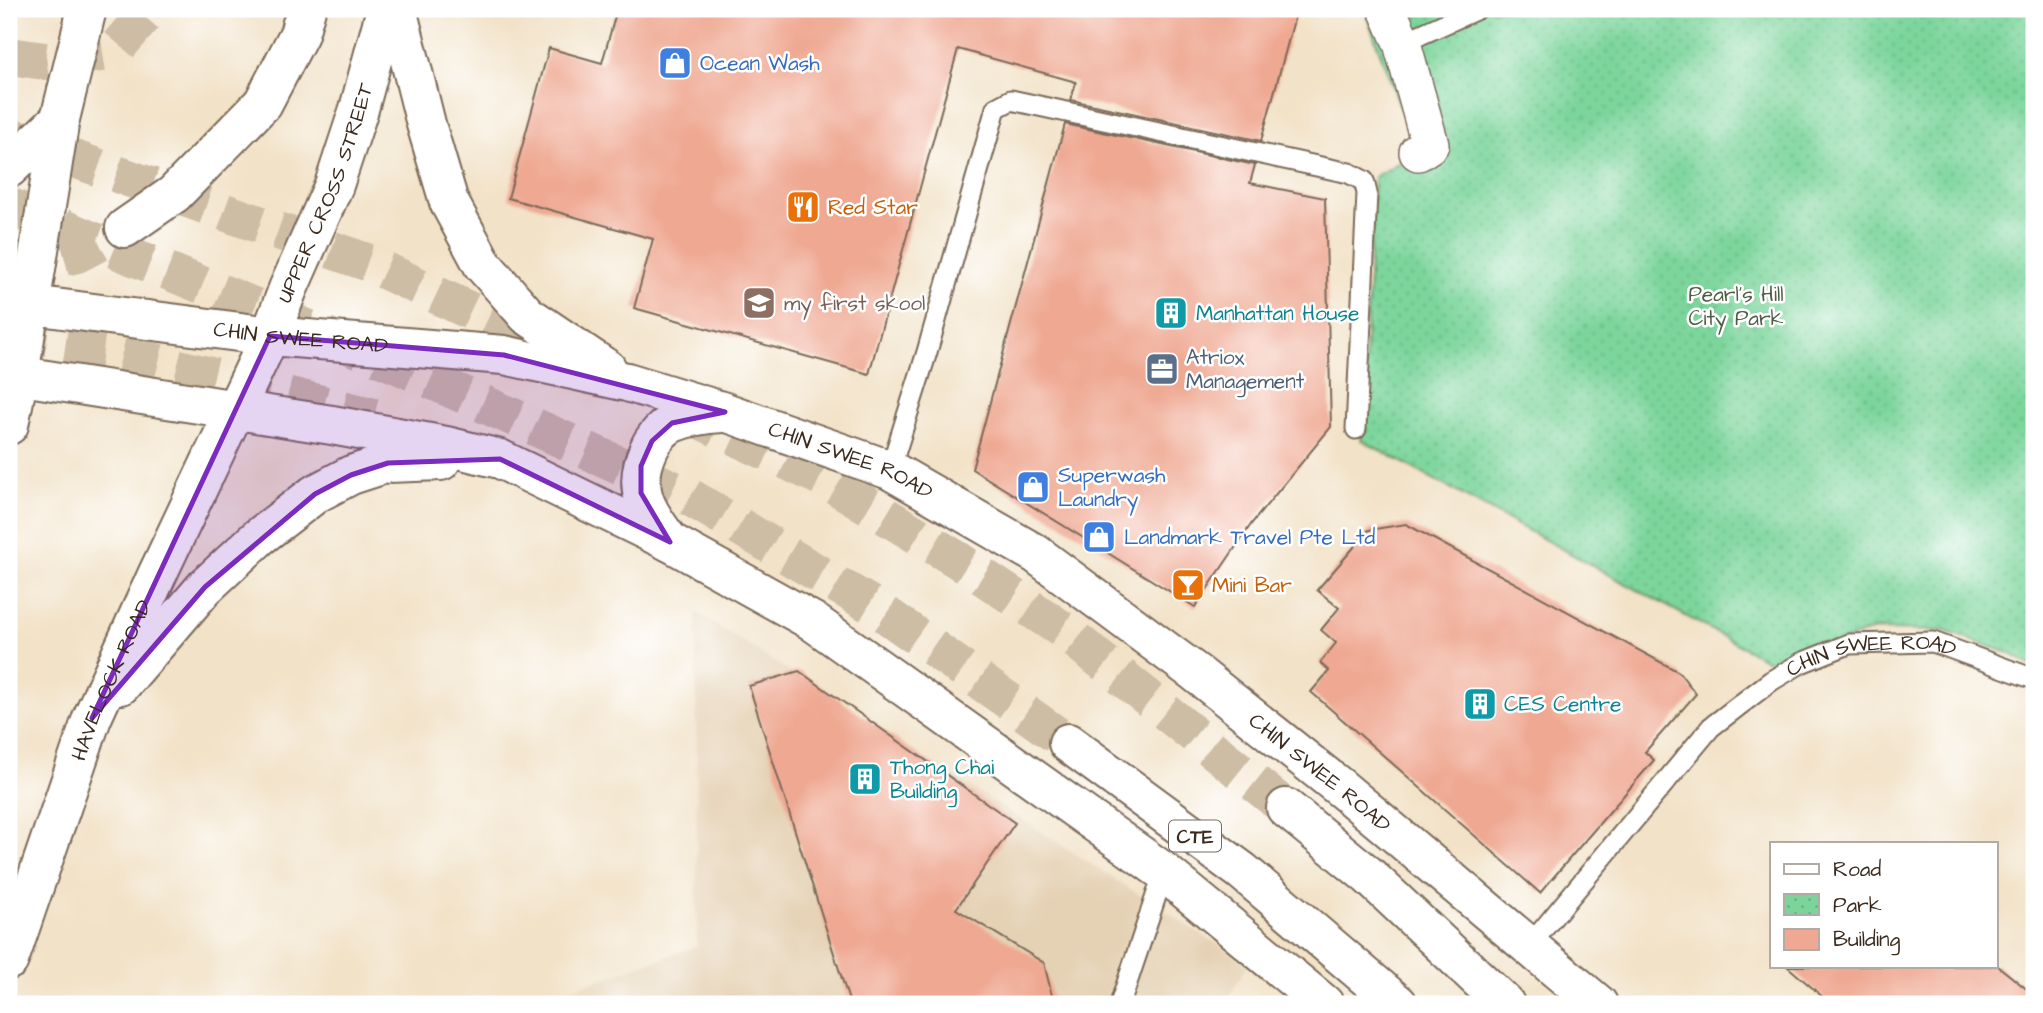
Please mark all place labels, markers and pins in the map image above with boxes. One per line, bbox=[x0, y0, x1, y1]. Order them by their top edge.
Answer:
shop icon: Ocean Wash bbox=[656, 44, 694, 82]
place label: Ocean Wash bbox=[700, 49, 820, 78]
restaurant icon: Red Star bbox=[784, 188, 822, 226]
place label: Red Star bbox=[828, 193, 918, 222]
school or university icon: my first skool bbox=[740, 284, 778, 322]
place label: my first skool bbox=[784, 289, 925, 320]
building icon: Manhattan House bbox=[1152, 294, 1190, 332]
place label: Manhattan House bbox=[1196, 299, 1359, 328]
place label: Atriox Management bbox=[1186, 343, 1305, 398]
office icon: Atriox Management bbox=[1143, 350, 1181, 388]
place label: Superwash Laundry bbox=[1058, 461, 1166, 516]
shop icon: Superwash Laundry bbox=[1014, 468, 1052, 506]
shop icon: Landmark Travel Pte Ltd bbox=[1080, 518, 1118, 556]
place label: Landmark Travel Pte Ltd bbox=[1124, 523, 1375, 552]
bar icon: Mini Bar bbox=[1169, 566, 1207, 604]
place label: Mini Bar bbox=[1212, 571, 1292, 600]
building icon: CES Centre bbox=[1461, 685, 1499, 723]
place label: CES Centre bbox=[1504, 690, 1621, 719]
place label: Thong Chai Building bbox=[890, 753, 994, 808]
building icon: Thong Chai Building bbox=[846, 760, 884, 798]

